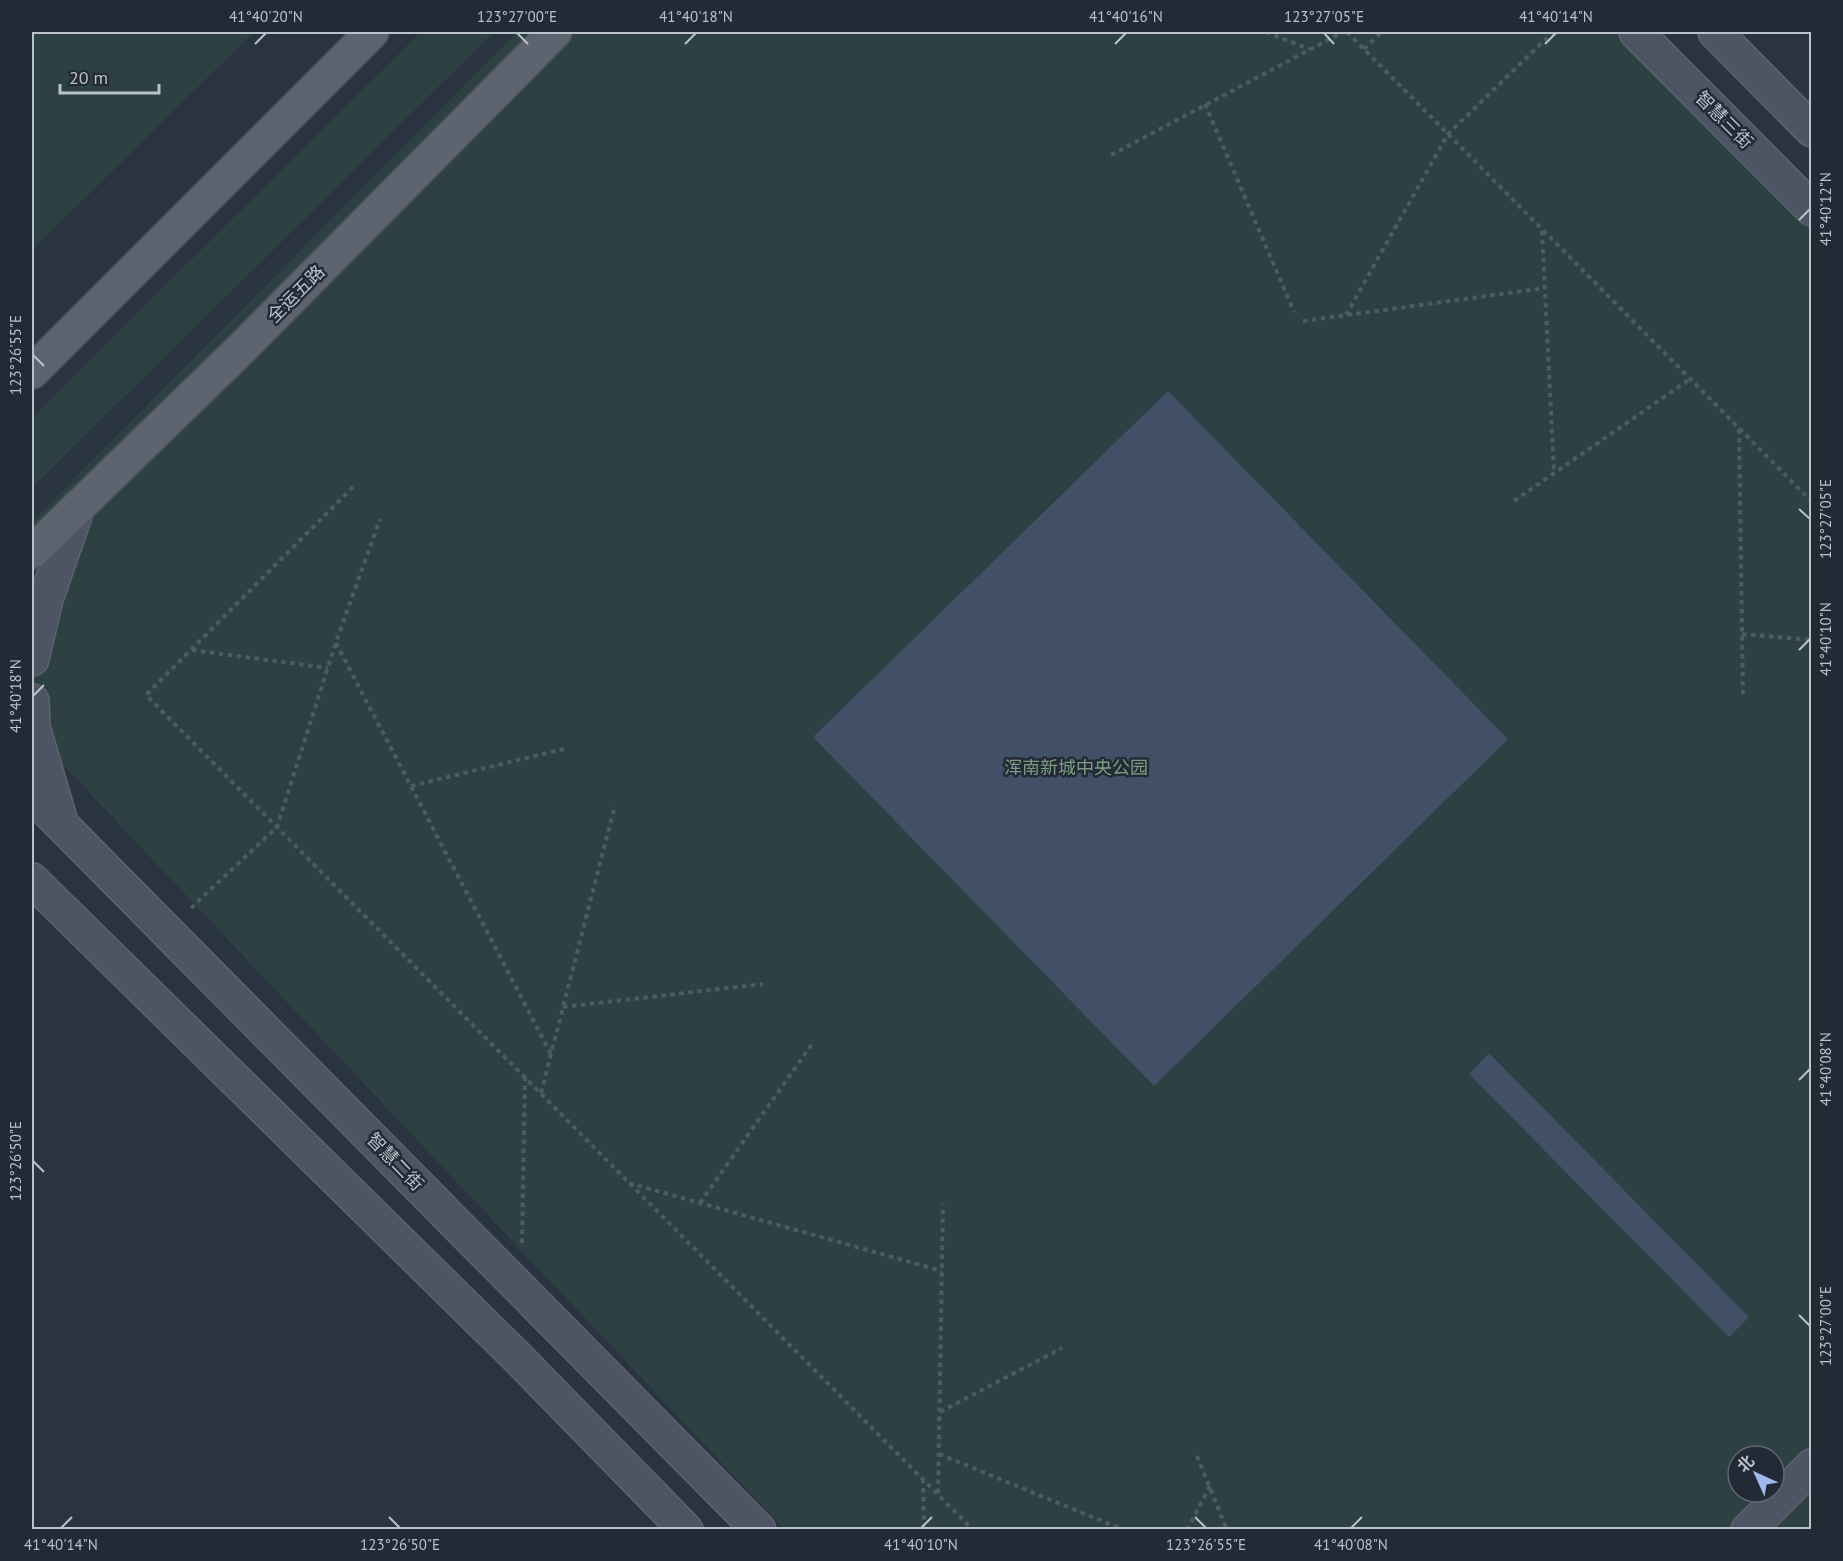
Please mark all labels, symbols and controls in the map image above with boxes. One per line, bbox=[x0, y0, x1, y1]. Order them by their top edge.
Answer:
text: 41°40'20"N bbox=[229, 7, 303, 26]
text: 123°27'00"E bbox=[477, 7, 557, 26]
text: 41°40'18"N bbox=[659, 7, 733, 26]
text: 41°40'16"N bbox=[1089, 7, 1163, 26]
text: 123°27'05"E bbox=[1284, 7, 1364, 26]
text: 41°40'14"N bbox=[1519, 7, 1593, 26]
scale bar bbox=[60, 57, 159, 95]
text: 20 m bbox=[69, 66, 108, 89]
street label: 智慧三街 bbox=[1691, 86, 1758, 153]
text: 41°40'12"N bbox=[1816, 172, 1835, 246]
street label: 全运五路 bbox=[262, 260, 329, 327]
text: 123°26'55"E bbox=[6, 315, 25, 395]
text: 123°27'05"E bbox=[1816, 479, 1835, 559]
text: 41°40'10"N bbox=[1816, 602, 1835, 676]
text: 41°40'18"N bbox=[6, 659, 25, 733]
park label: 浑南新城中央公园 bbox=[1004, 756, 1148, 779]
text: 41°40'08"N bbox=[1816, 1032, 1835, 1106]
text: 123°26'50"E bbox=[6, 1121, 25, 1201]
street label: 智慧二街 bbox=[362, 1128, 429, 1196]
text: 123°27'00"E bbox=[1816, 1286, 1835, 1366]
north arrow bbox=[1726, 1444, 1786, 1504]
text: 北 bbox=[1733, 1451, 1758, 1476]
text: 41°40'14"N bbox=[24, 1535, 98, 1554]
text: 123°26'50"E bbox=[360, 1535, 440, 1554]
text: 41°40'10"N bbox=[884, 1535, 958, 1554]
text: 123°26'55"E bbox=[1166, 1535, 1246, 1554]
text: 41°40'08"N bbox=[1314, 1535, 1388, 1554]

